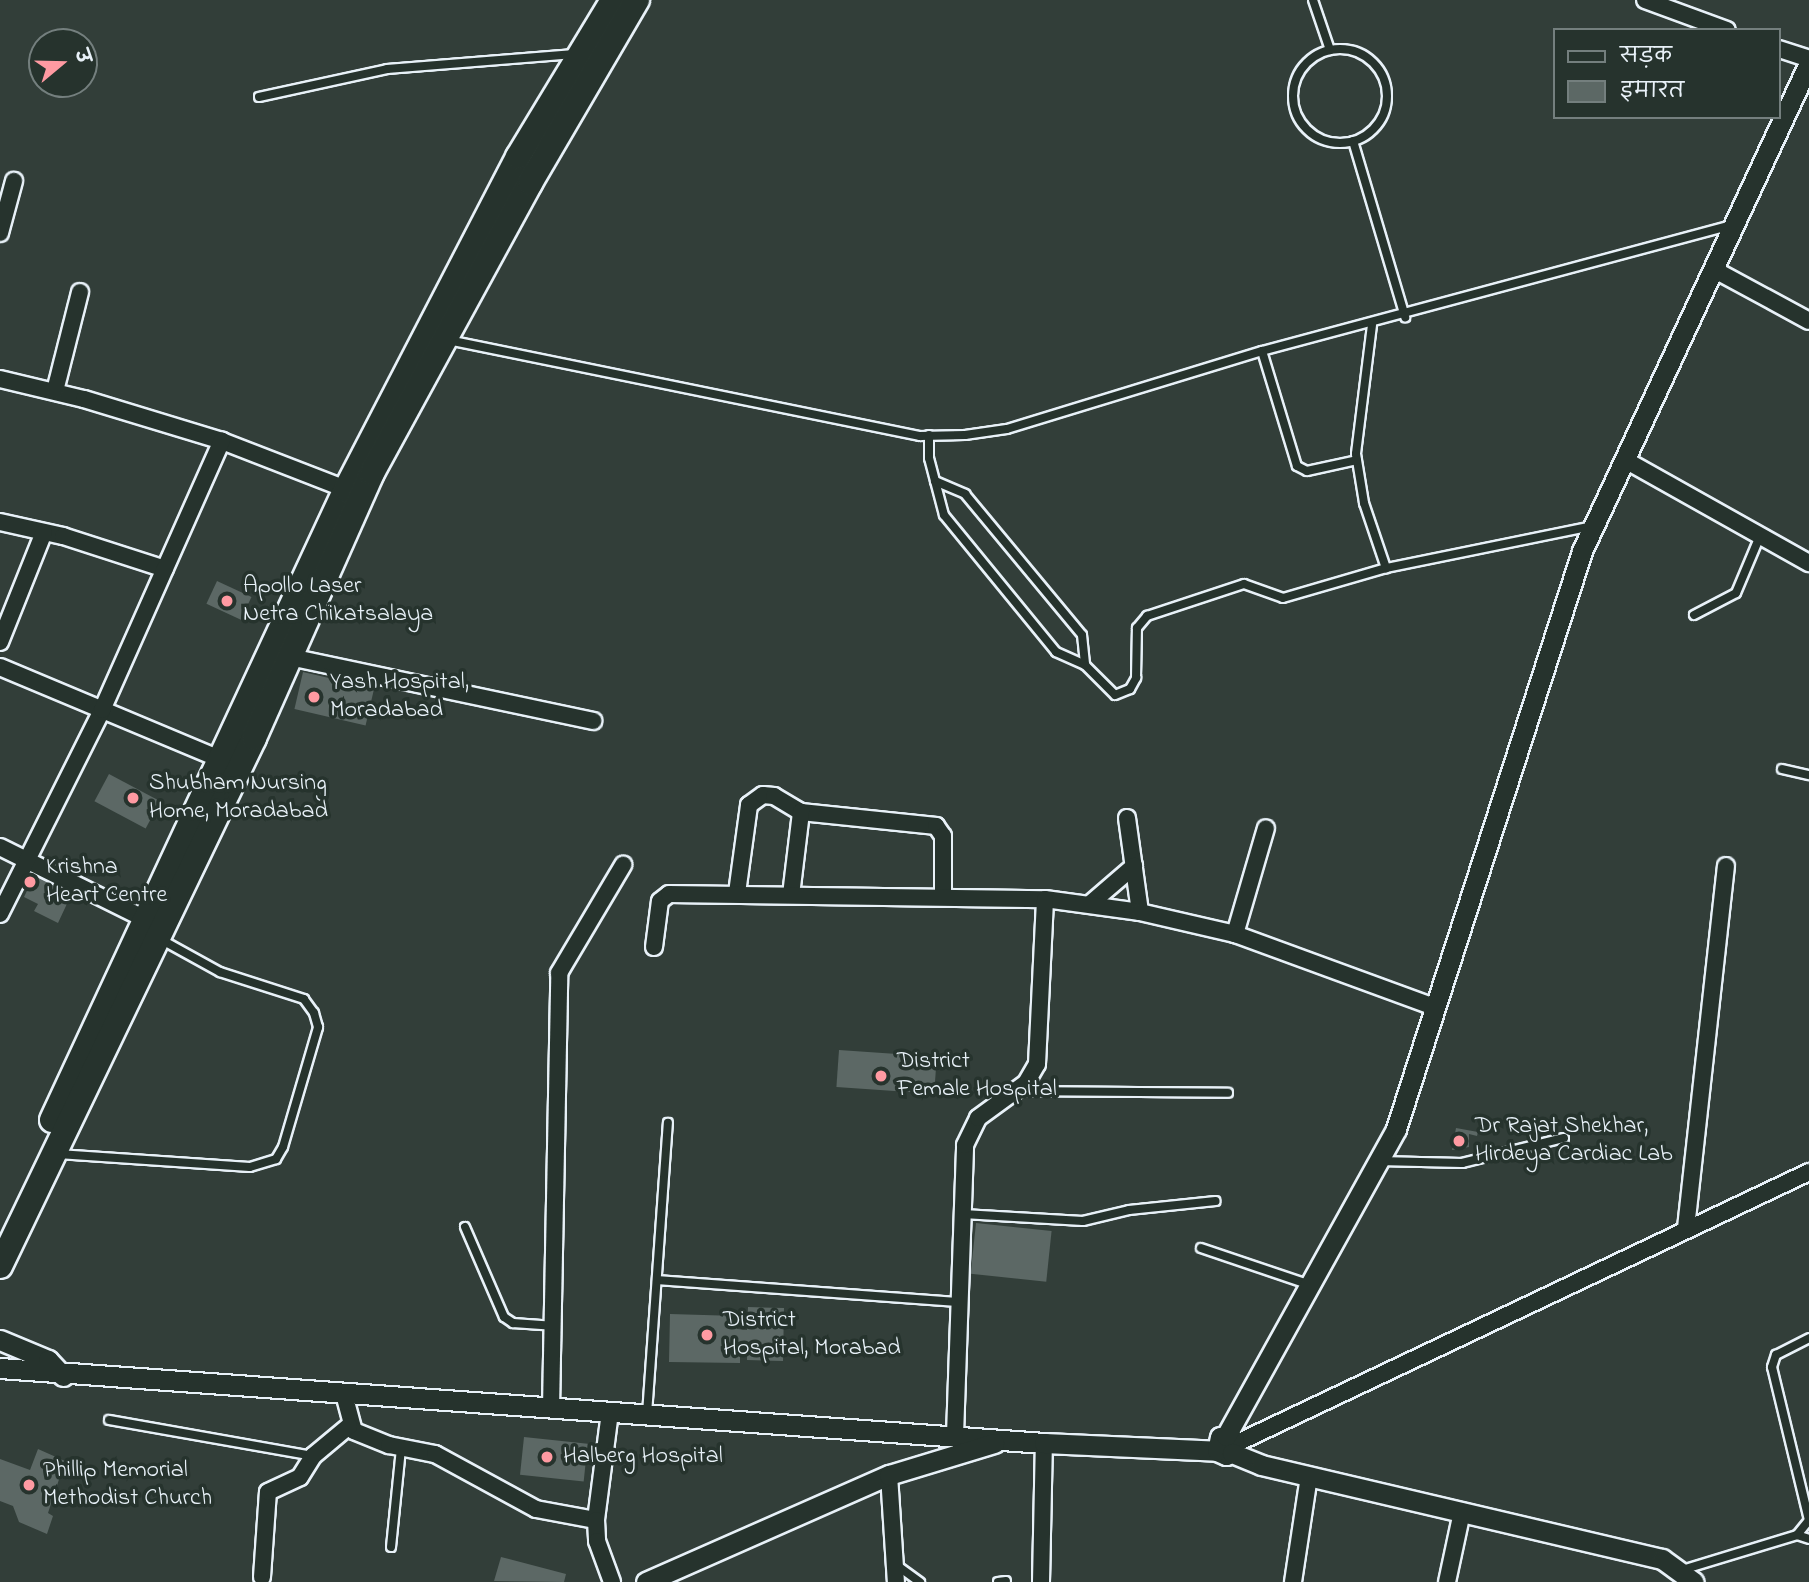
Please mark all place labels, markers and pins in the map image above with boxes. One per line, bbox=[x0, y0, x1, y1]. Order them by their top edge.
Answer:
place label: Apollo Laser Netra Chikatsalaya bbox=[243, 573, 433, 629]
marker: Apollo Laser Netra Chikatsalaya bbox=[217, 591, 237, 611]
place label: Yash Hospital, Moradabad bbox=[330, 669, 469, 725]
marker: Yash Hospital, Moradabad bbox=[304, 687, 324, 707]
place label: Shubham Nursing Home, Moradabad bbox=[149, 770, 328, 826]
marker: Shubham Nursing Home, Moradabad bbox=[123, 788, 143, 808]
place label: Krishna Heart Centre bbox=[46, 854, 167, 910]
marker: Krishna Heart Centre bbox=[20, 872, 40, 892]
place label: District Female Hospital bbox=[897, 1048, 1057, 1104]
marker: District Female Hospital bbox=[871, 1066, 891, 1086]
place label: Dr Rajat Shekhar, Hirdeya Cardiac Lab bbox=[1475, 1113, 1673, 1169]
marker: Dr Rajat Shekhar, Hirdeya Cardiac Lab bbox=[1449, 1131, 1469, 1151]
place label: District Hospital, Morabad bbox=[723, 1307, 901, 1363]
marker: District Hospital, Morabad bbox=[697, 1325, 717, 1345]
place label: Halberg Hospital bbox=[563, 1443, 723, 1471]
marker: Halberg Hospital bbox=[537, 1447, 557, 1467]
place label: Phillip Memorial Methodist Church bbox=[43, 1457, 212, 1513]
marker: Phillip Memorial Methodist Church bbox=[21, 1477, 37, 1493]

